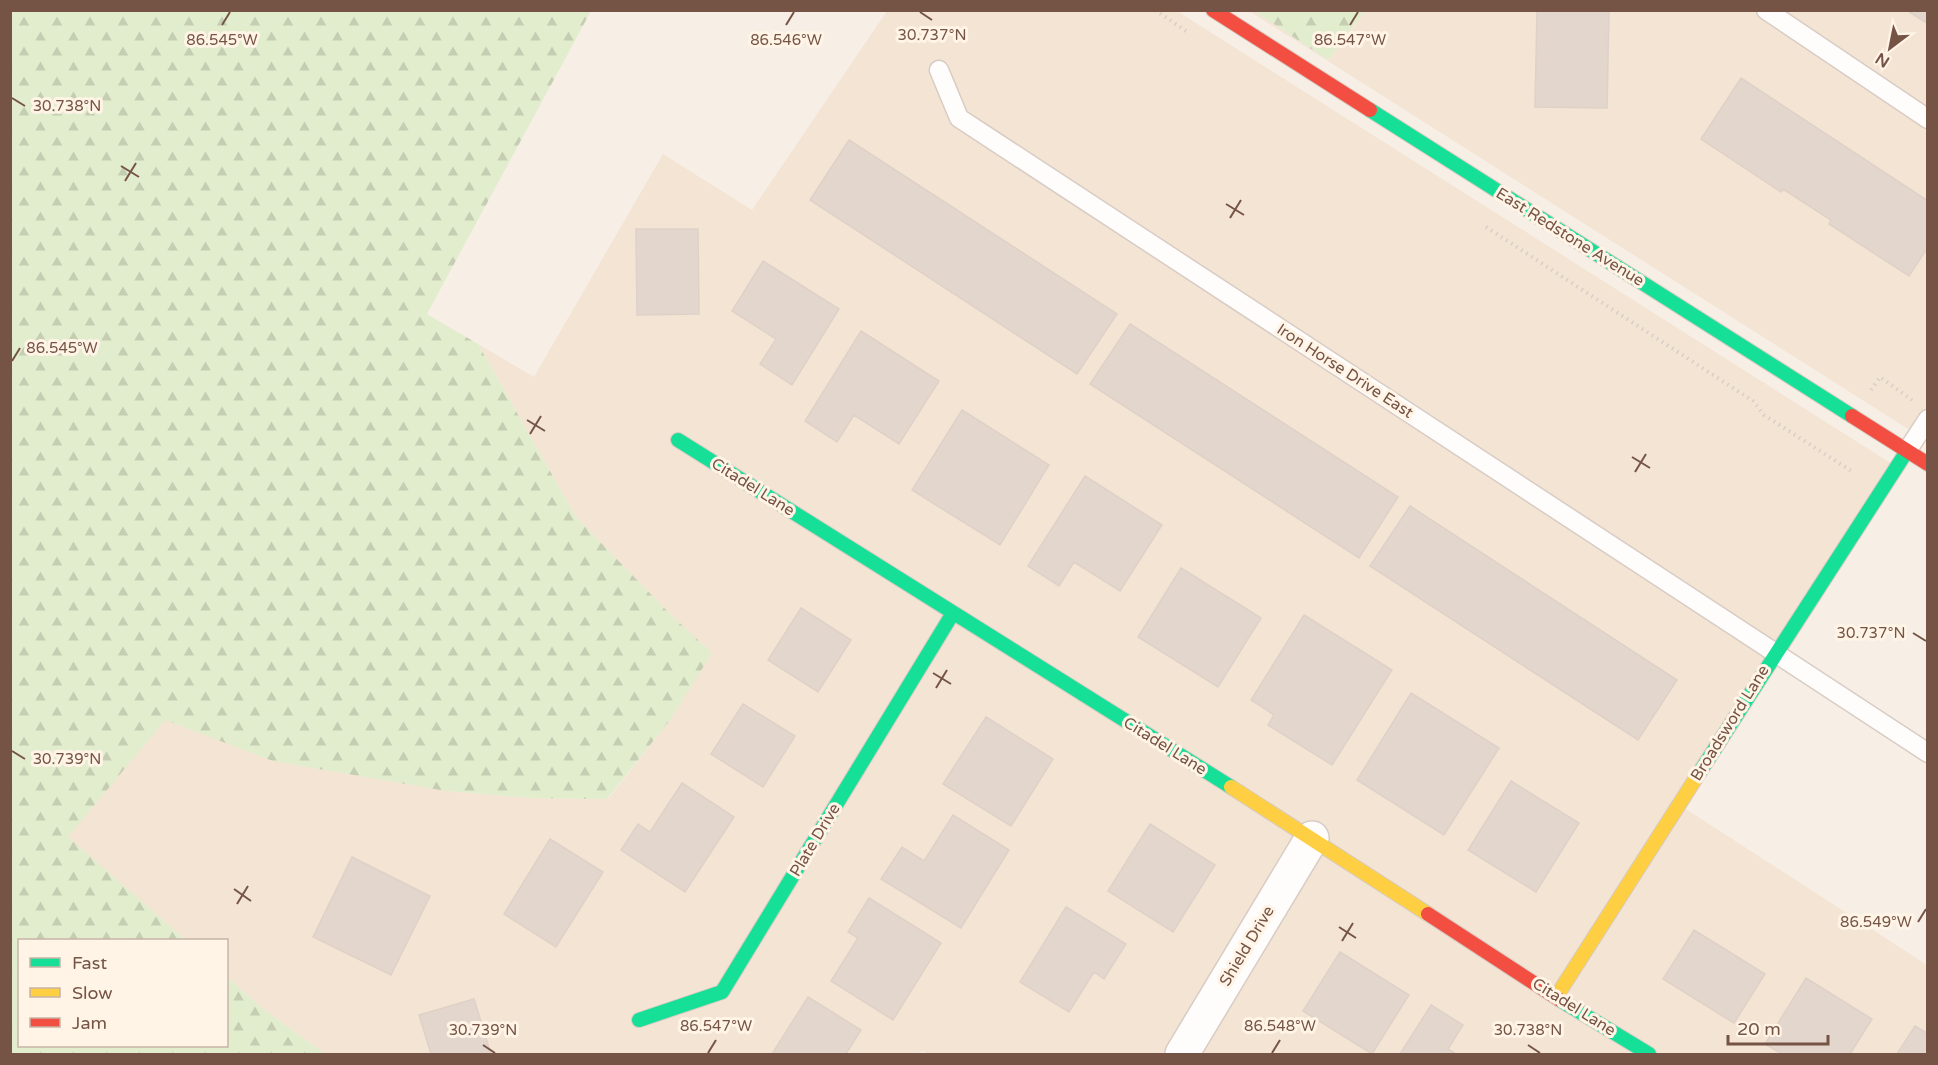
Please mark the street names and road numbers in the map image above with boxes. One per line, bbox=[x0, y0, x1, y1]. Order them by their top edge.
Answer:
street label: East Redstone Avenue bbox=[1492, 183, 1648, 291]
street label: Iron Horse Drive East bbox=[1273, 319, 1417, 423]
street label: Citadel Lane bbox=[708, 453, 798, 521]
street label: Broadsword Lane bbox=[1686, 661, 1774, 785]
street label: Citadel Lane bbox=[1120, 712, 1210, 780]
street label: Plate Drive bbox=[785, 800, 845, 880]
street label: Shield Drive bbox=[1215, 902, 1279, 990]
street label: Citadel Lane bbox=[1529, 973, 1619, 1041]

